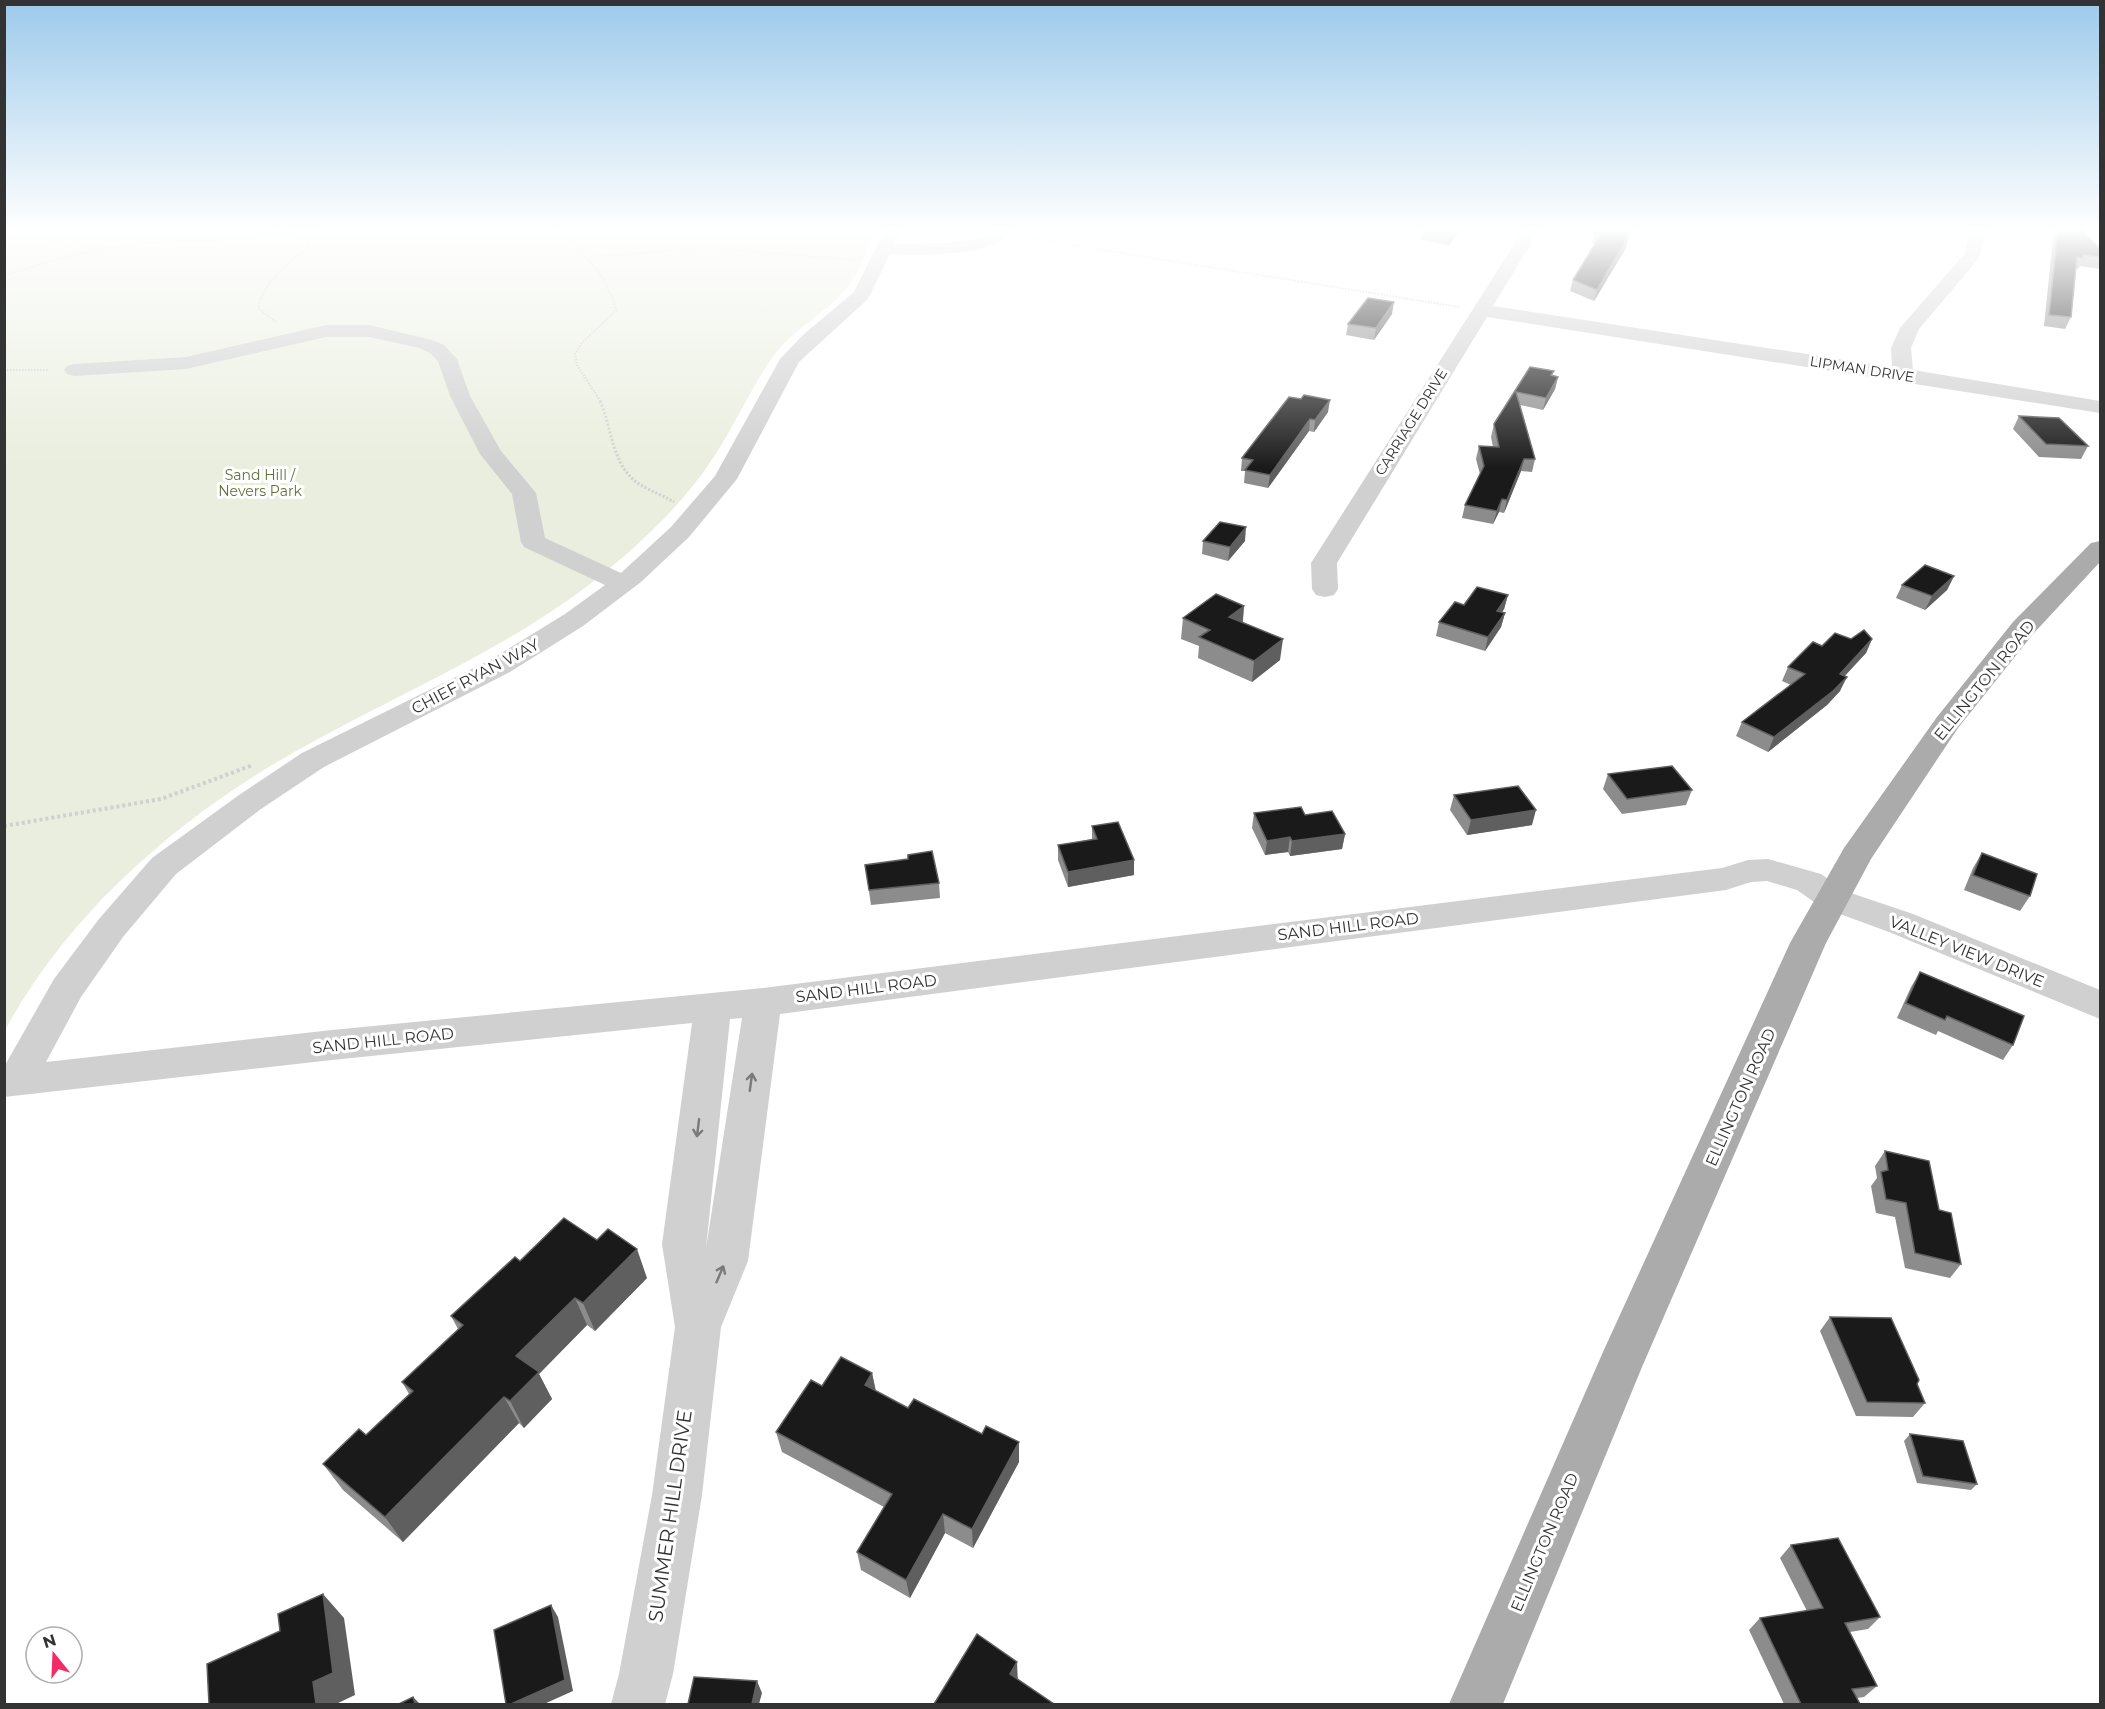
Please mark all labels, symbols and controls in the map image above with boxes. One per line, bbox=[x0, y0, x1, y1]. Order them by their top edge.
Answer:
street label: LIPMAN DRIVE bbox=[1808, 352, 1916, 386]
street label: CARRIAGE DRIVE bbox=[1371, 365, 1451, 479]
park label: Sand Hill / Nevers Park bbox=[218, 466, 302, 500]
street label: ELLINGTON ROAD bbox=[1930, 616, 2039, 744]
street label: CHIEF RYAN WAY bbox=[408, 634, 543, 718]
street label: SAND HILL ROAD bbox=[1276, 908, 1420, 945]
street label: VALLEY VIEW DRIVE bbox=[1887, 912, 2047, 991]
street label: SAND HILL ROAD bbox=[794, 970, 938, 1007]
street label: SAND HILL ROAD bbox=[311, 1024, 455, 1057]
street label: ELLINGTON ROAD bbox=[1701, 1025, 1779, 1169]
one-way arrow bbox=[746, 1072, 757, 1092]
one-way arrow bbox=[692, 1118, 703, 1138]
one-way arrow bbox=[715, 1265, 727, 1283]
street label: SUMMER HILL DRIVE bbox=[643, 1408, 697, 1624]
street label: ELLINGTON ROAD bbox=[1507, 1470, 1582, 1614]
north arrow bbox=[24, 1625, 84, 1685]
text: N bbox=[40, 1630, 59, 1652]

